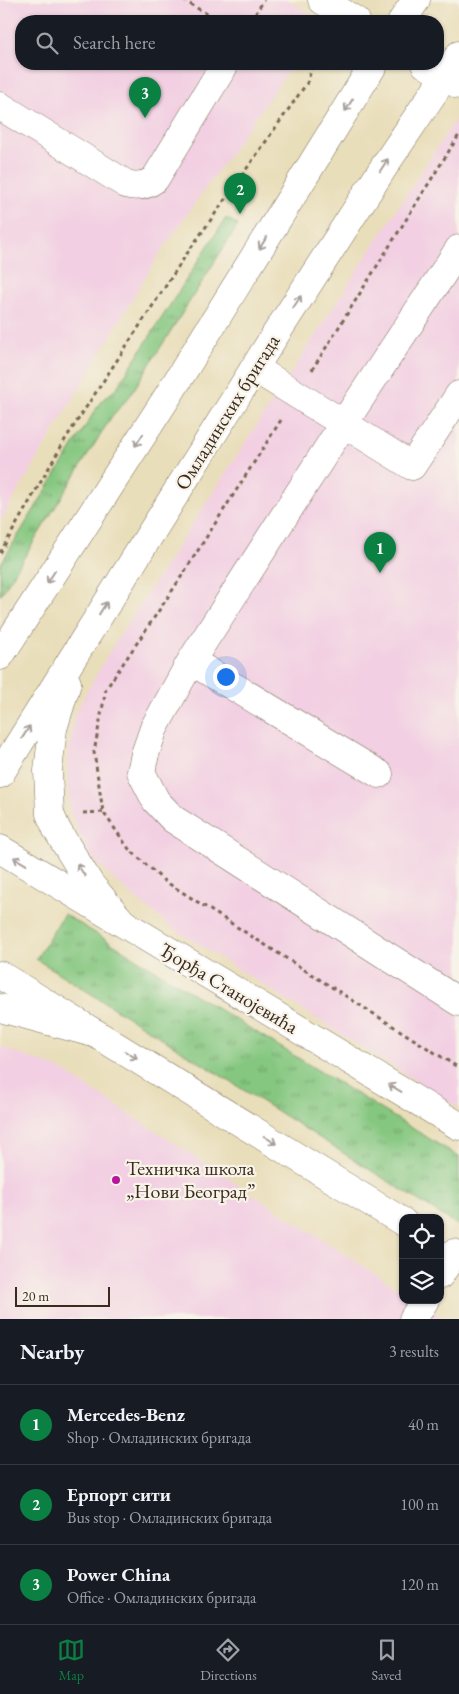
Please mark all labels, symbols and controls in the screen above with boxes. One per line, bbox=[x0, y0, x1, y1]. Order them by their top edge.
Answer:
search box bbox=[15, 15, 444, 70]
icon: search bbox=[33, 29, 61, 57]
text: Search here bbox=[73, 30, 155, 55]
pin: 3 bbox=[129, 77, 161, 118]
one-way arrow bbox=[343, 98, 353, 112]
one-way arrow bbox=[380, 159, 390, 173]
pin: 2 bbox=[224, 173, 256, 214]
one-way arrow bbox=[257, 236, 268, 250]
one-way arrow bbox=[292, 296, 302, 310]
street label: Омладинских бригада bbox=[169, 329, 285, 495]
one-way arrow bbox=[134, 433, 144, 447]
pin: 1 bbox=[364, 532, 396, 573]
one-way arrow bbox=[46, 569, 56, 583]
one-way arrow bbox=[99, 601, 109, 615]
your location bbox=[213, 664, 239, 690]
one-way arrow bbox=[21, 726, 31, 740]
one-way arrow bbox=[14, 855, 28, 865]
one-way arrow bbox=[76, 863, 87, 877]
street label: Ђорђа Станојевића bbox=[155, 936, 303, 1040]
one-way arrow bbox=[124, 1050, 138, 1060]
one-way arrow bbox=[388, 1082, 402, 1092]
one-way arrow bbox=[262, 1135, 276, 1145]
place label: Техничка школа „Нови Београд” bbox=[126, 1155, 255, 1204]
marker: Техничка школа „Нови Београд” bbox=[110, 1174, 122, 1186]
map controls bbox=[399, 1214, 444, 1304]
button: locate bbox=[399, 1214, 444, 1259]
button: layers bbox=[399, 1259, 444, 1304]
scale bar bbox=[15, 1284, 110, 1307]
text: 20 m bbox=[22, 1287, 49, 1305]
text: Nearby bbox=[20, 1338, 84, 1365]
text: 3 results bbox=[389, 1341, 439, 1362]
text: Mercedes-Benz bbox=[67, 1402, 185, 1427]
text: 1 bbox=[32, 1414, 40, 1435]
text: 40 m bbox=[408, 1414, 439, 1435]
text: Shop · Омладинских бригада bbox=[67, 1427, 251, 1448]
text: Ерпорт сити bbox=[67, 1482, 171, 1507]
text: 2 bbox=[32, 1494, 40, 1515]
text: 100 m bbox=[400, 1494, 439, 1515]
text: Bus stop · Омладинских бригада bbox=[67, 1507, 272, 1528]
text: Power China bbox=[67, 1562, 170, 1587]
text: 3 bbox=[32, 1574, 40, 1595]
text: 120 m bbox=[400, 1574, 439, 1595]
text: Office · Омладинских бригада bbox=[67, 1587, 257, 1608]
tab: Map bbox=[57, 1636, 85, 1684]
tab: Directions bbox=[200, 1636, 257, 1684]
tab: Saved bbox=[372, 1636, 402, 1684]

